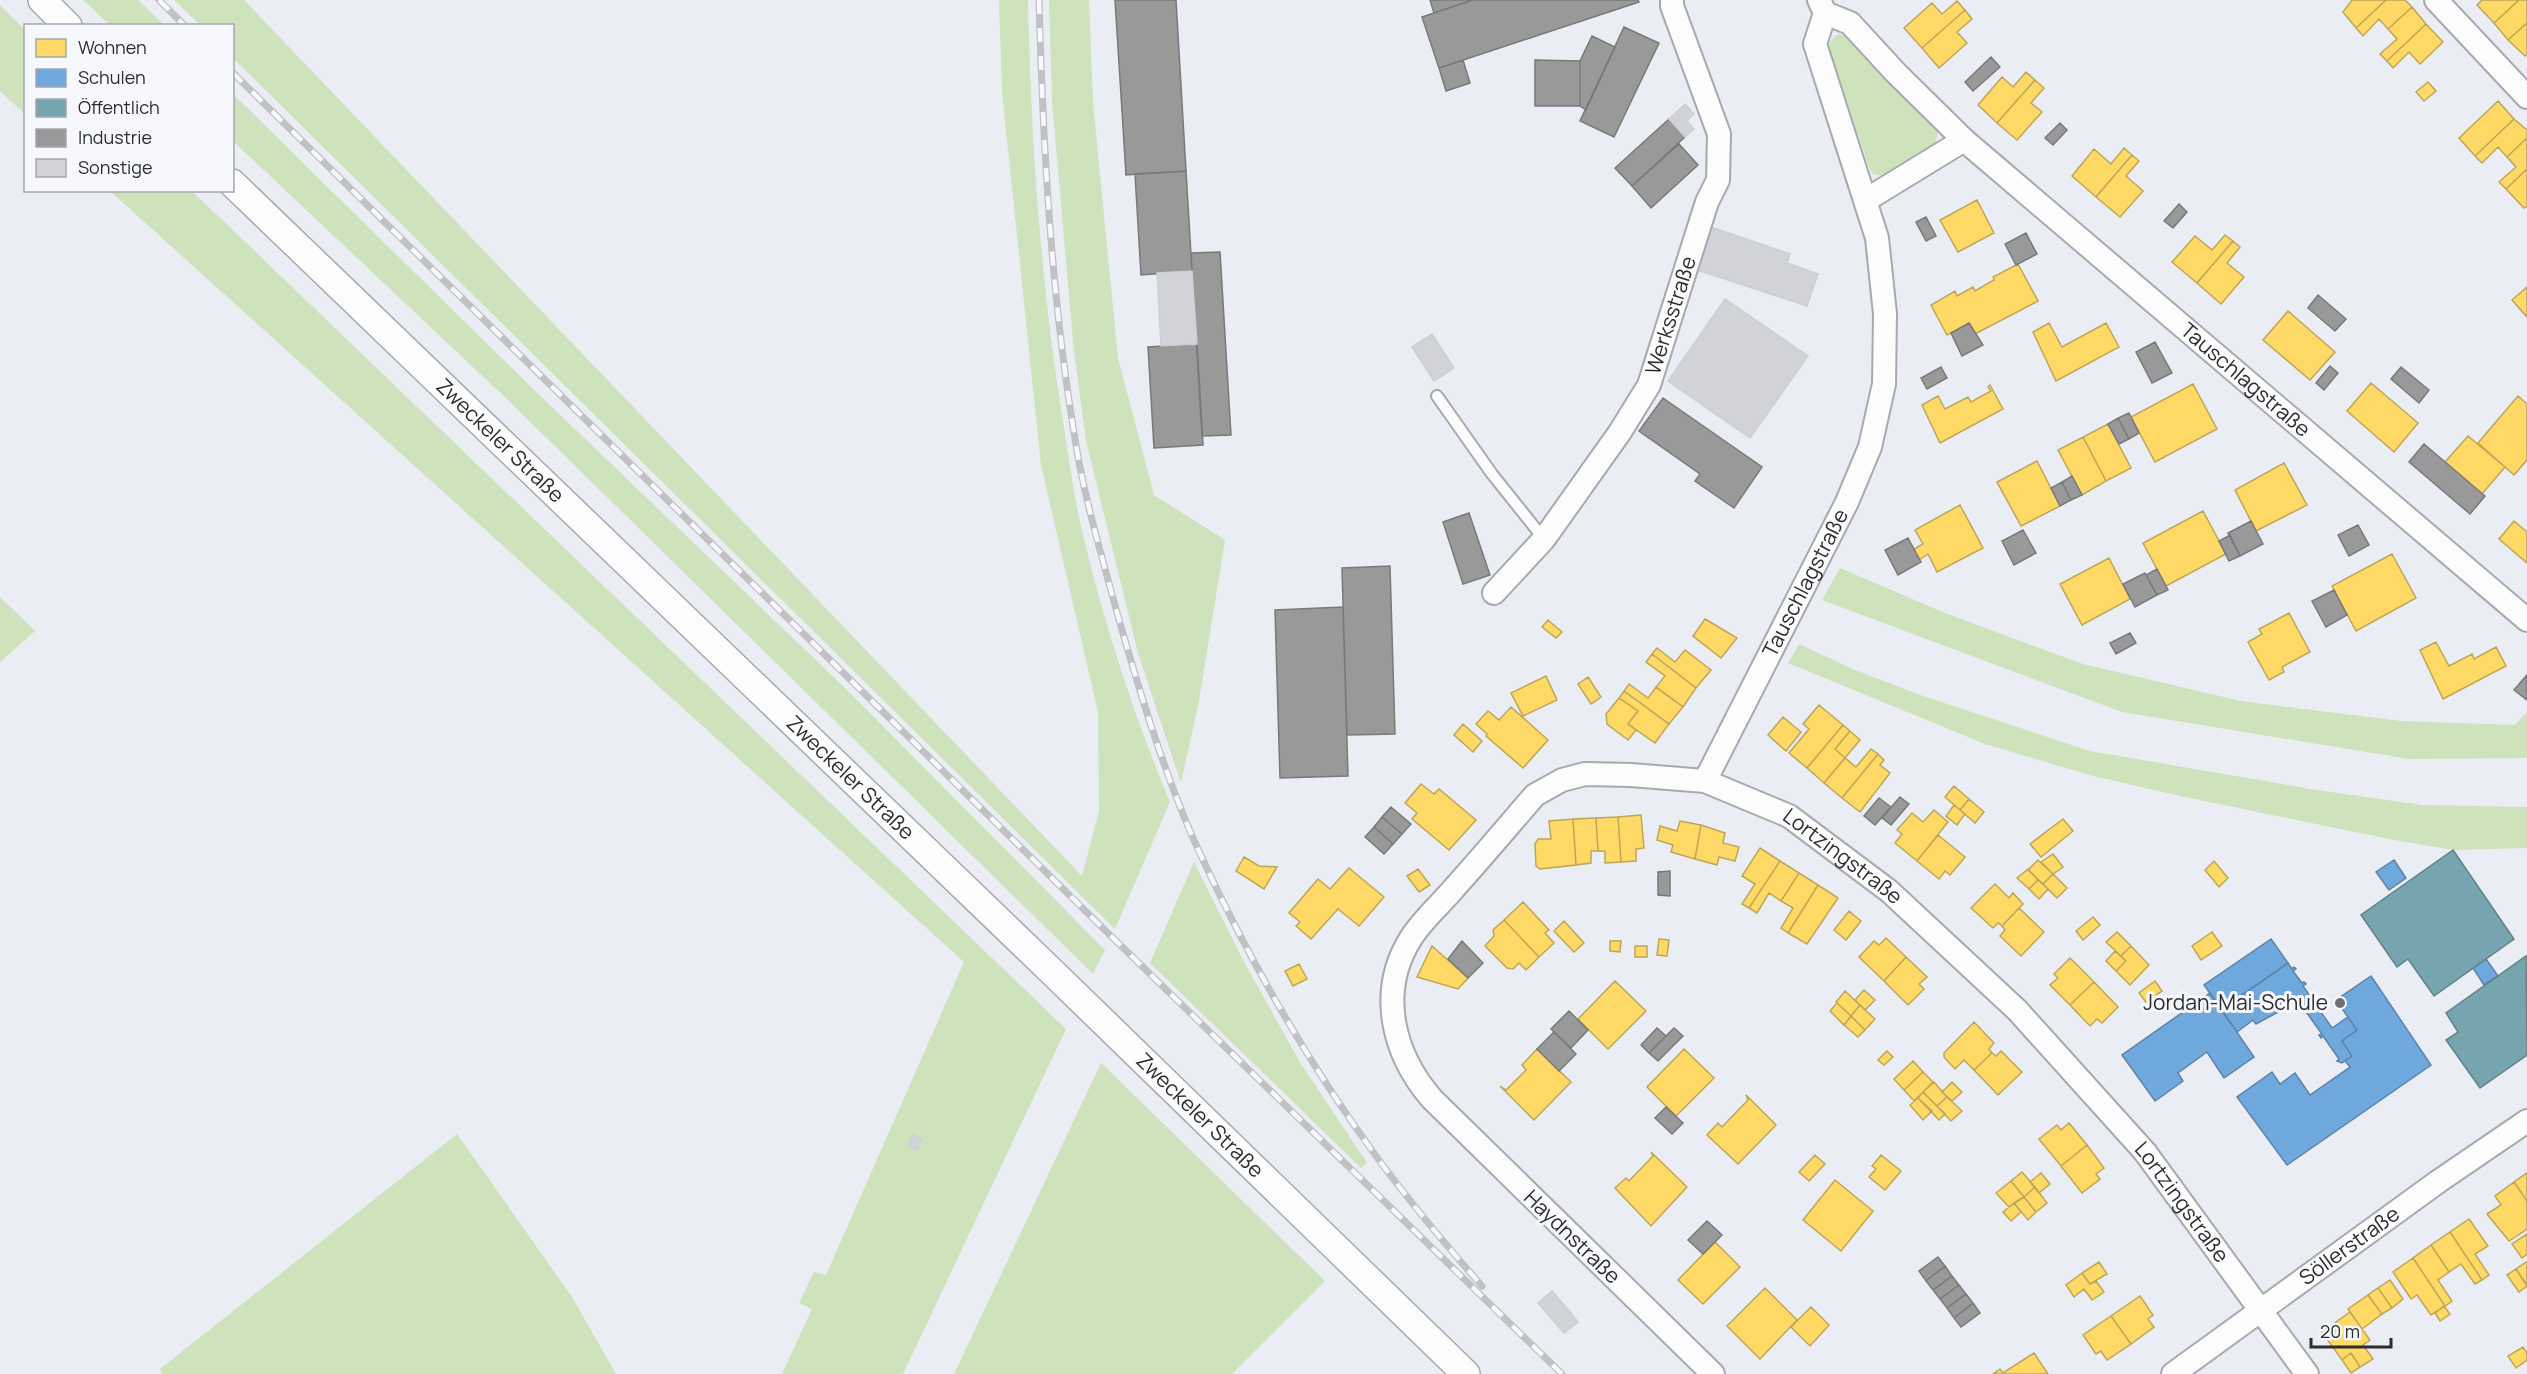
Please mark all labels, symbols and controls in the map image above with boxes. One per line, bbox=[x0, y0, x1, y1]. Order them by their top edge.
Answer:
legend bbox=[24, 24, 234, 192]
text: Wohnen bbox=[78, 35, 147, 59]
text: Schulen bbox=[78, 65, 146, 89]
text: Öffentlich bbox=[78, 95, 160, 119]
text: Industrie bbox=[78, 125, 152, 149]
text: Sonstige bbox=[78, 155, 152, 179]
street label: Werksstraße bbox=[1638, 252, 1702, 378]
street label: Tauschlagstraße bbox=[2175, 316, 2317, 442]
street label: Zweckeler Straße bbox=[431, 372, 571, 508]
street label: Tauschlagstraße bbox=[1755, 504, 1854, 661]
street label: Zweckeler Straße bbox=[781, 709, 921, 845]
street label: Lortzingstraße bbox=[1778, 801, 1909, 910]
place label: Jordan-Mai-Schule bbox=[2143, 988, 2328, 1016]
marker: Jordan-Mai-Schule bbox=[2333, 996, 2347, 1010]
street label: Zweckeler Straße bbox=[1131, 1046, 1271, 1183]
street label: Lortzingstraße bbox=[2129, 1135, 2236, 1268]
street label: Haydnstraße bbox=[1518, 1183, 1627, 1289]
street label: Söllerstraße bbox=[2293, 1199, 2405, 1291]
scale bar bbox=[2311, 1311, 2390, 1349]
text: 20 m bbox=[2320, 1319, 2360, 1343]

